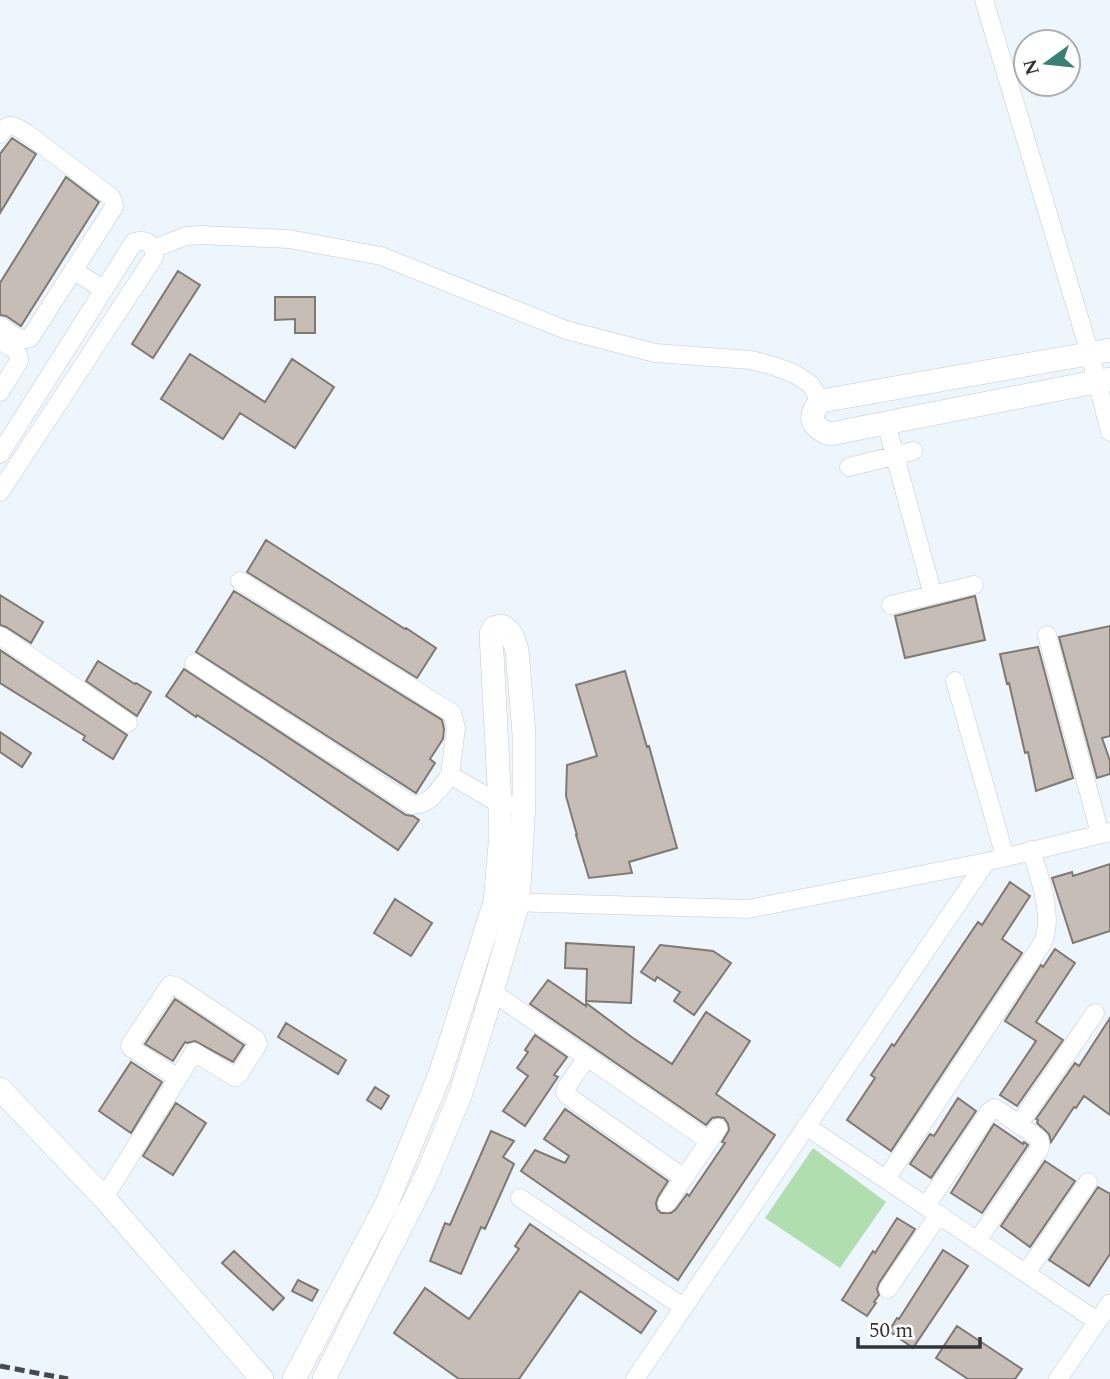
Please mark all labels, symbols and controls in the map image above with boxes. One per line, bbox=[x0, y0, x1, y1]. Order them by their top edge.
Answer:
north arrow bbox=[1012, 28, 1082, 98]
text: N bbox=[1016, 56, 1048, 78]
scale bar bbox=[858, 1306, 981, 1350]
text: 50 m bbox=[869, 1315, 913, 1347]

